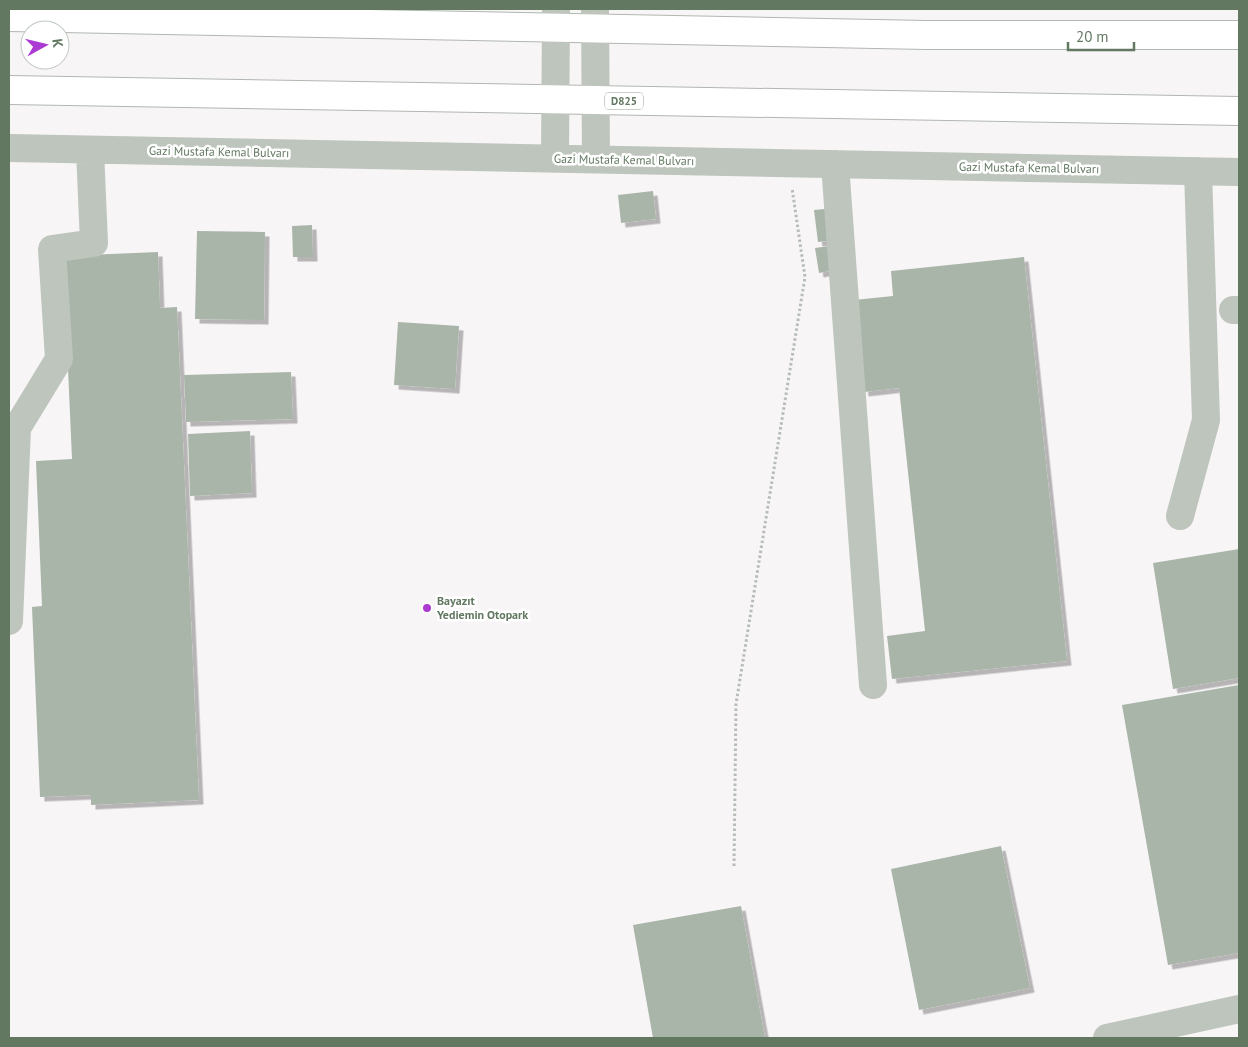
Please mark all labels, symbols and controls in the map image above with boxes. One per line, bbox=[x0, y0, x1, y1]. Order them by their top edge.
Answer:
north arrow bbox=[20, 20, 70, 70]
scale bar bbox=[1068, 20, 1134, 52]
text: 20 m bbox=[1076, 27, 1109, 46]
text: K bbox=[48, 38, 67, 49]
road number: D825 bbox=[605, 92, 643, 110]
street label: Gazi Mustafa Kemal Bulvarı bbox=[149, 143, 289, 160]
street label: Gazi Mustafa Kemal Bulvarı bbox=[554, 151, 694, 168]
street label: Gazi Mustafa Kemal Bulvarı bbox=[959, 159, 1099, 176]
place label: Bayazıt Yediemin Otopark bbox=[436, 593, 528, 622]
marker: Bayazıt Yediemin Otopark bbox=[421, 602, 433, 614]

